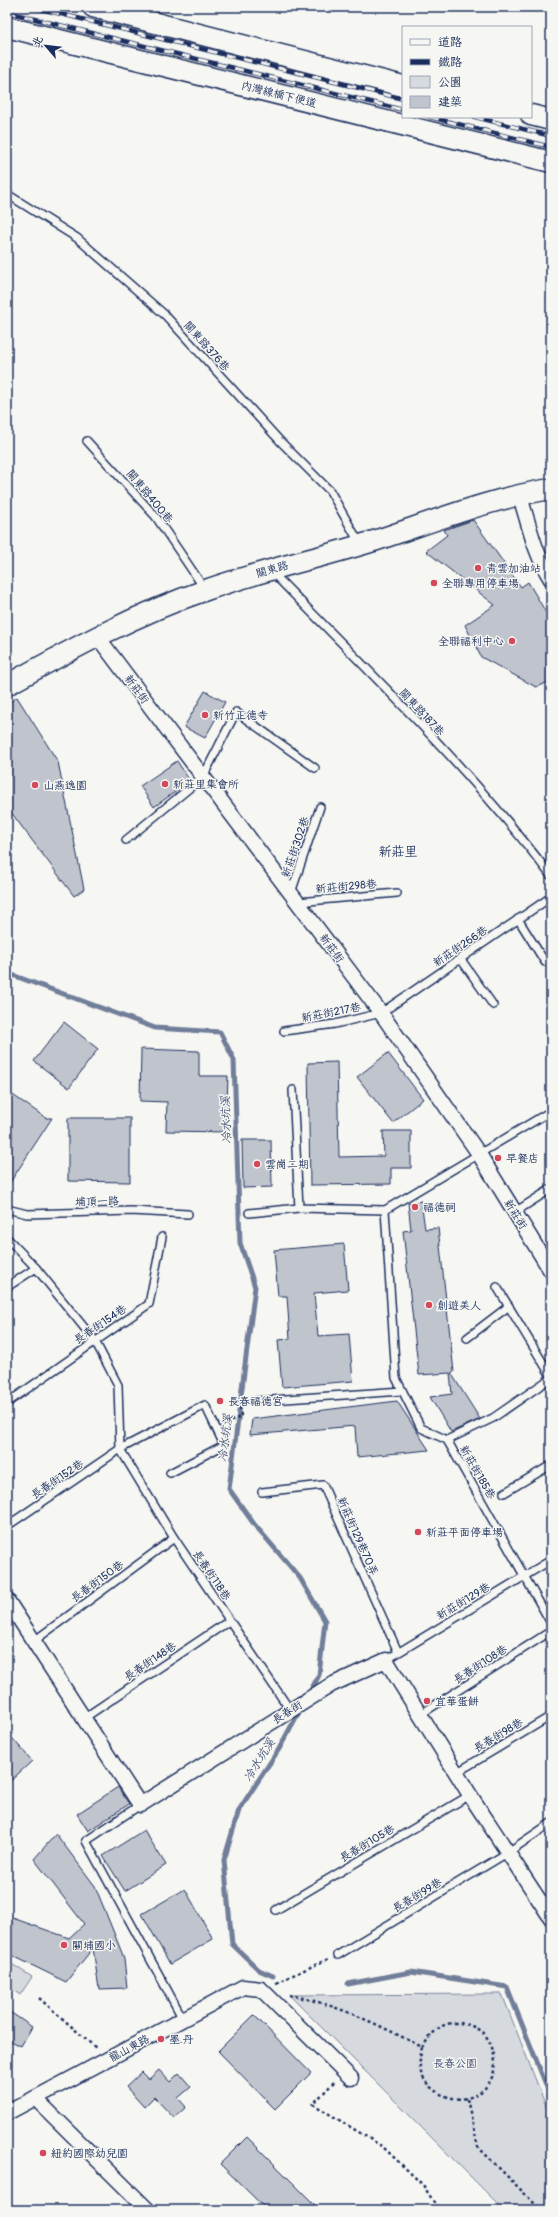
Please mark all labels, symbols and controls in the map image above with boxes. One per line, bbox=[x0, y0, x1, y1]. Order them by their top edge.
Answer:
north arrow bbox=[26, 26, 66, 66]
legend bbox=[402, 26, 532, 118]
text: 北 bbox=[29, 34, 46, 49]
text: 道路 bbox=[438, 35, 462, 50]
text: 鐵路 bbox=[438, 55, 462, 70]
text: 公園 bbox=[438, 75, 462, 90]
street label: 內灣線橋下便道 bbox=[240, 79, 318, 110]
text: 建築 bbox=[438, 95, 462, 110]
street label: 關東路376巷 bbox=[181, 319, 232, 374]
street label: 關東路400巷 bbox=[124, 467, 176, 526]
street label: 關東路 bbox=[254, 559, 290, 580]
place label: 青雲加油站 bbox=[486, 562, 541, 575]
marker: 青雲加油站 bbox=[473, 563, 483, 573]
place label: 全聯專用停車場 bbox=[442, 577, 519, 590]
marker: 全聯專用停車場 bbox=[429, 578, 439, 588]
place label: 全聯福利中心 bbox=[438, 635, 504, 648]
marker: 全聯福利中心 bbox=[507, 636, 517, 646]
street label: 新莊街 bbox=[121, 672, 152, 707]
street label: 關東路187巷 bbox=[397, 686, 447, 739]
place label: 新竹正德寺 bbox=[213, 709, 268, 722]
marker: 新竹正德寺 bbox=[200, 710, 210, 720]
place label: 新莊里集會所 bbox=[173, 778, 239, 791]
place label: 山燕逸園 bbox=[43, 779, 87, 792]
marker: 新莊里集會所 bbox=[160, 779, 170, 789]
marker: 山燕逸園 bbox=[30, 780, 40, 790]
street label: 新莊街302巷 bbox=[279, 815, 312, 879]
district label: 新莊里 bbox=[378, 844, 418, 860]
street label: 新莊街298巷 bbox=[315, 877, 377, 896]
street label: 新莊街266巷 bbox=[431, 923, 490, 969]
street label: 新莊街 bbox=[316, 931, 347, 966]
street label: 新莊街217巷 bbox=[300, 1000, 362, 1025]
water label: 冷水坑溪 bbox=[218, 1095, 235, 1144]
place label: 早餐店 bbox=[506, 1152, 539, 1165]
marker: 早餐店 bbox=[493, 1153, 503, 1163]
place label: 雲崗二期 bbox=[265, 1158, 309, 1171]
marker: 雲崗二期 bbox=[252, 1159, 262, 1169]
street label: 埔頂一路 bbox=[75, 1195, 119, 1208]
street label: 新莊街 bbox=[501, 1197, 530, 1233]
place label: 福德祠 bbox=[423, 1201, 456, 1214]
marker: 福德祠 bbox=[410, 1202, 420, 1212]
place label: 創遊美人 bbox=[437, 1299, 481, 1312]
marker: 創遊美人 bbox=[424, 1300, 434, 1310]
street label: 長春街154巷 bbox=[72, 1302, 129, 1347]
place label: 長春福德宮 bbox=[228, 1395, 283, 1408]
marker: 長春福德宮 bbox=[215, 1396, 225, 1406]
water label: 冷水坑溪 bbox=[215, 1412, 236, 1463]
street label: 新莊街185巷 bbox=[457, 1443, 498, 1501]
street label: 長春街152巷 bbox=[29, 1457, 86, 1502]
street label: 新莊街129巷70弄 bbox=[334, 1495, 381, 1577]
place label: 新莊平面停車場 bbox=[426, 1526, 503, 1539]
marker: 新莊平面停車場 bbox=[413, 1527, 423, 1537]
street label: 長春街118巷 bbox=[190, 1548, 233, 1603]
street label: 長春街150巷 bbox=[68, 1558, 126, 1605]
street label: 新莊街129巷 bbox=[434, 1580, 492, 1622]
street label: 長春街148巷 bbox=[122, 1639, 179, 1684]
street label: 長春街108巷 bbox=[451, 1642, 510, 1687]
place label: 宜華蛋餅 bbox=[435, 1695, 479, 1708]
marker: 宜華蛋餅 bbox=[422, 1696, 432, 1706]
street label: 長春街 bbox=[270, 1698, 306, 1727]
street label: 長春街98巷 bbox=[471, 1716, 525, 1755]
water label: 冷水坑溪 bbox=[240, 1735, 279, 1785]
street label: 長春街105巷 bbox=[337, 1822, 397, 1865]
street label: 長春街99巷 bbox=[390, 1876, 444, 1915]
place label: 關埔國小 bbox=[72, 1939, 116, 1952]
marker: 關埔國小 bbox=[59, 1940, 69, 1950]
street label: 龍山東路 bbox=[107, 2032, 152, 2065]
place label: 墨.丹 bbox=[169, 2033, 193, 2046]
marker: 墨.丹 bbox=[156, 2034, 166, 2044]
park label: 長春公園 bbox=[433, 2057, 477, 2070]
place label: 紐約國際幼兒園 bbox=[51, 2147, 128, 2160]
marker: 紐約國際幼兒園 bbox=[38, 2148, 48, 2158]

